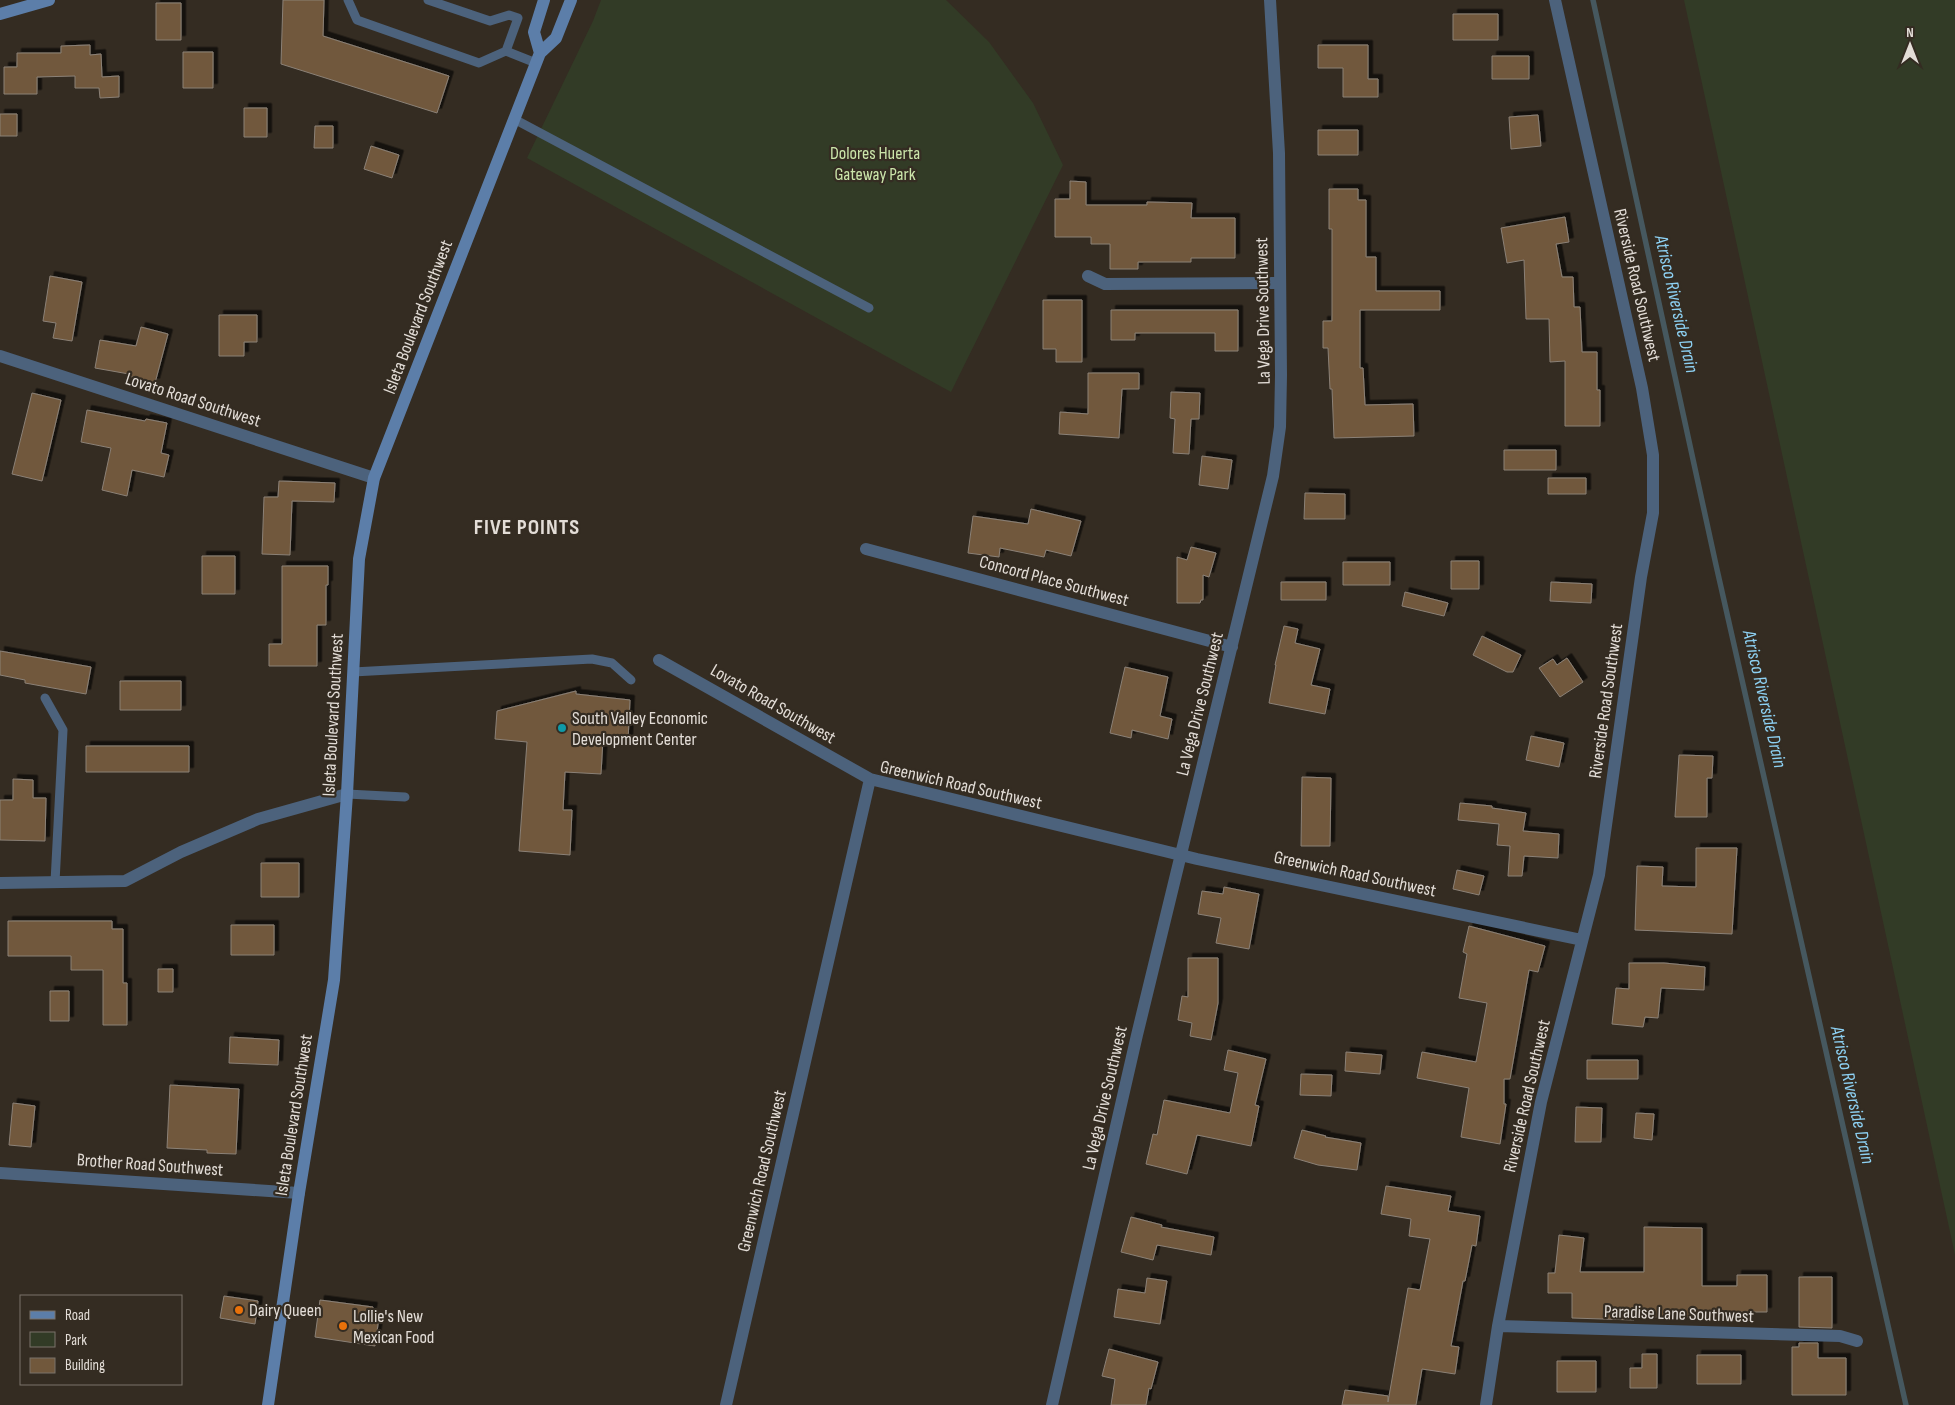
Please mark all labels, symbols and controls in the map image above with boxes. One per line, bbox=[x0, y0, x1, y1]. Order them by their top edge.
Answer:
north arrow bbox=[1885, 20, 1935, 70]
text: N bbox=[1906, 24, 1914, 41]
park label: Dolores Huerta Gateway Park bbox=[830, 143, 920, 185]
street label: Riverside Road Southwest bbox=[1609, 207, 1665, 364]
water label: Atrisco Riverside Drain bbox=[1649, 232, 1703, 375]
street label: Isleta Boulevard Southwest bbox=[379, 237, 457, 397]
street label: La Vega Drive Southwest bbox=[1251, 237, 1275, 385]
street label: Lovato Road Southwest bbox=[123, 368, 264, 432]
district label: FIVE POINTS bbox=[474, 514, 580, 541]
street label: Concord Place Southwest bbox=[977, 551, 1131, 611]
street label: Riverside Road Southwest bbox=[1585, 622, 1627, 780]
water label: Atrisco Riverside Drain bbox=[1737, 627, 1791, 770]
street label: La Vega Drive Southwest bbox=[1172, 629, 1228, 778]
street label: Isleta Boulevard Southwest bbox=[318, 632, 348, 797]
street label: Lovato Road Southwest bbox=[707, 660, 840, 749]
place label: South Valley Economic Development Center bbox=[572, 708, 708, 750]
marker: South Valley Economic Development Center bbox=[556, 722, 568, 734]
street label: Greenwich Road Southwest bbox=[878, 756, 1044, 814]
street label: Greenwich Road Southwest bbox=[1272, 847, 1438, 902]
street label: Riverside Road Southwest bbox=[1499, 1017, 1555, 1174]
street label: La Vega Drive Southwest bbox=[1078, 1023, 1132, 1172]
water label: Atrisco Riverside Drain bbox=[1825, 1023, 1879, 1166]
street label: Isleta Boulevard Southwest bbox=[271, 1032, 317, 1197]
street label: Greenwich Road Southwest bbox=[733, 1088, 791, 1254]
street label: Brother Road Southwest bbox=[76, 1149, 224, 1181]
legend bbox=[20, 1295, 182, 1385]
place label: Dairy Queen bbox=[249, 1300, 322, 1321]
street label: Paradise Lane Southwest bbox=[1604, 1301, 1755, 1327]
marker: Dairy Queen bbox=[233, 1304, 245, 1316]
text: Road bbox=[65, 1306, 90, 1325]
place label: Lollie's New Mexican Food bbox=[353, 1306, 434, 1348]
marker: Lollie's New Mexican Food bbox=[337, 1320, 349, 1332]
text: Park bbox=[65, 1331, 87, 1350]
text: Building bbox=[65, 1356, 105, 1375]

